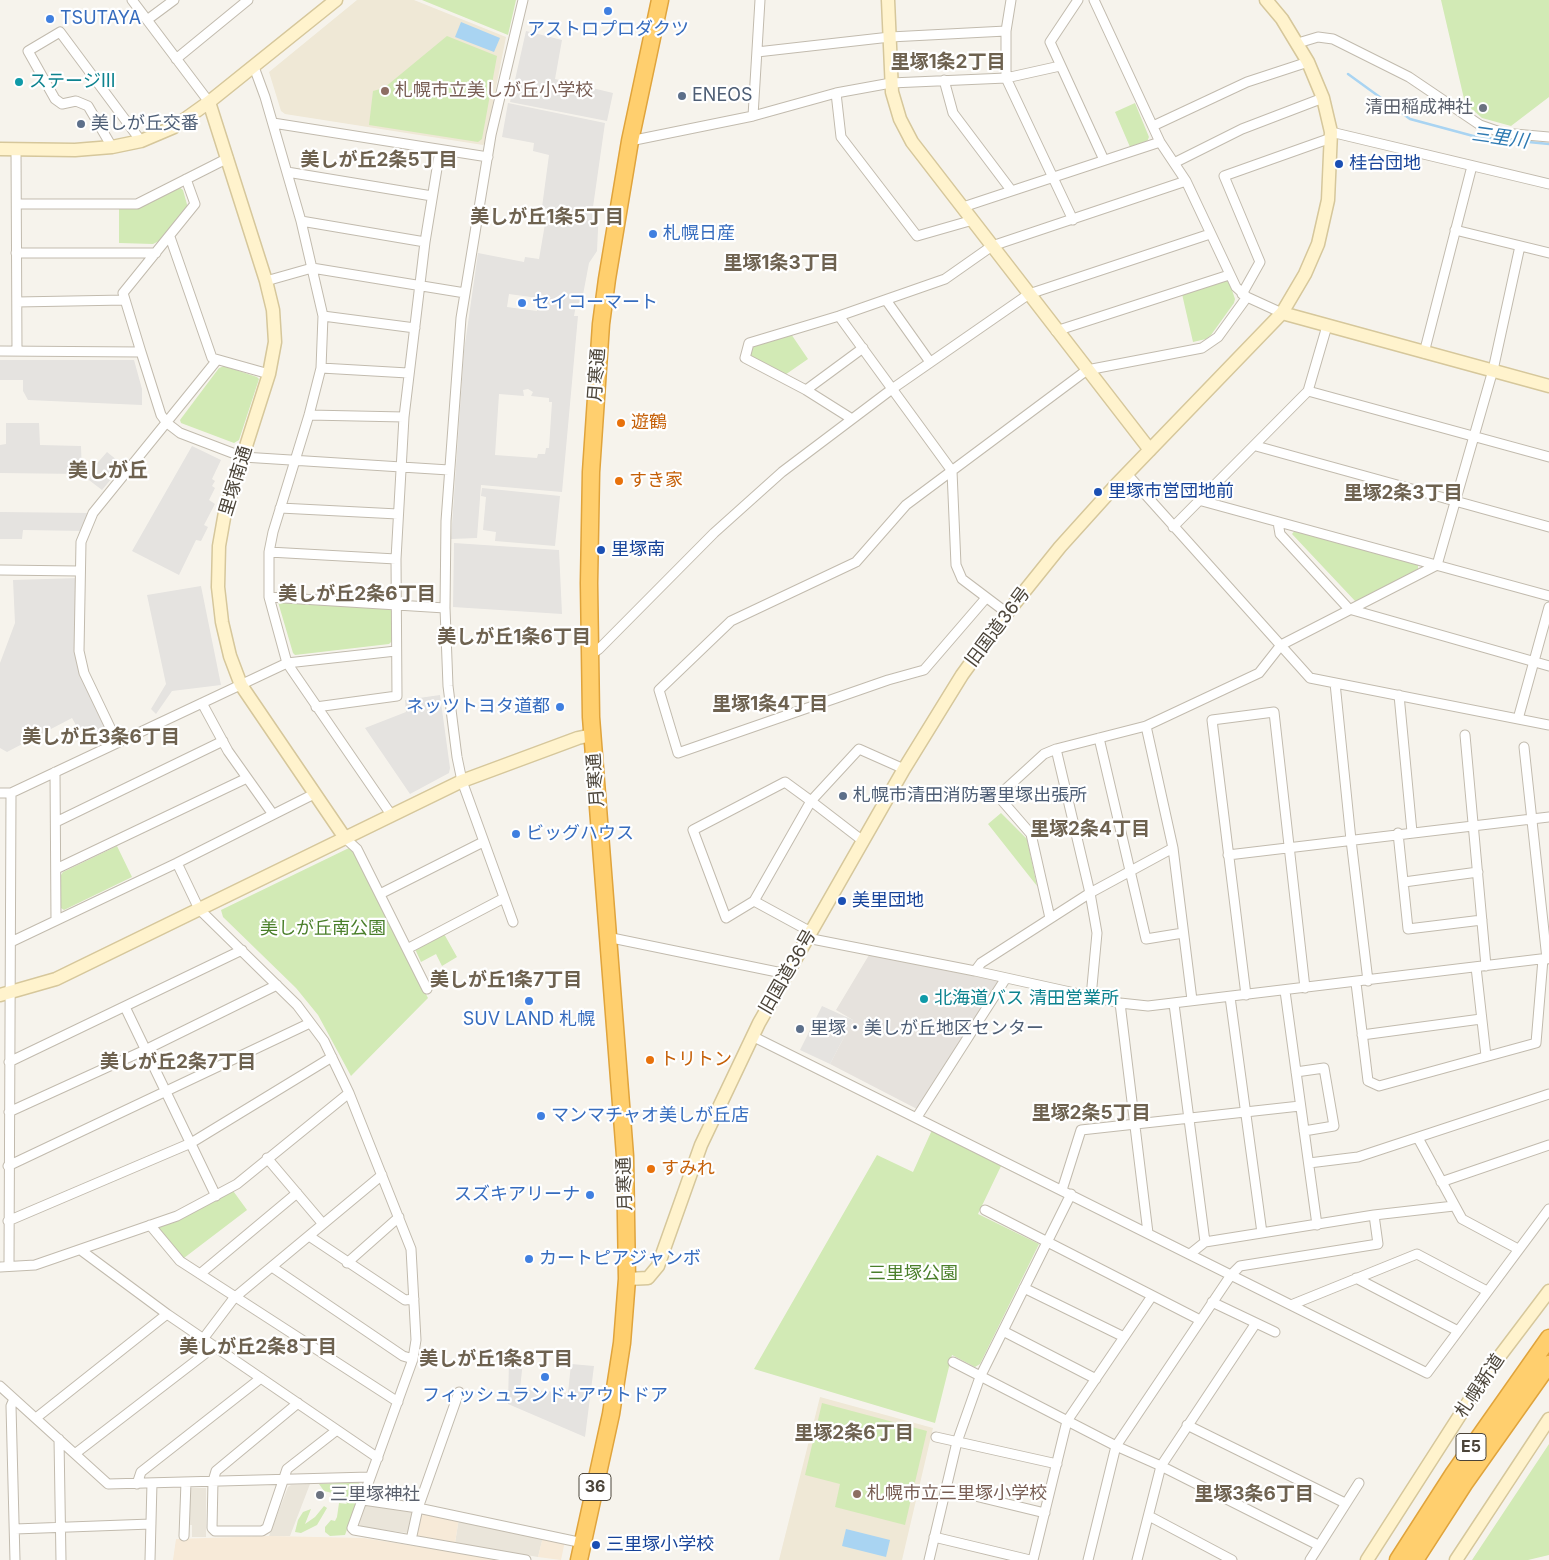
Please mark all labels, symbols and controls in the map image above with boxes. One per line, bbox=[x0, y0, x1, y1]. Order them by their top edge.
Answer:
marker: アストロプロダクツ bbox=[602, 5, 614, 17]
place label: TSUTAYA bbox=[60, 8, 141, 30]
marker: TSUTAYA bbox=[44, 13, 56, 25]
place label: アストロプロダクツ bbox=[527, 19, 689, 41]
district label: 里塚1条2丁目 bbox=[890, 51, 1006, 73]
place label: ステージⅢ bbox=[29, 71, 116, 93]
marker: ステージⅢ bbox=[13, 76, 25, 88]
place label: 札幌市立美しが丘小学校 bbox=[395, 80, 593, 102]
marker: 札幌市立美しが丘小学校 bbox=[379, 85, 391, 97]
place label: ENEOS bbox=[692, 85, 753, 107]
marker: ENEOS bbox=[676, 90, 688, 102]
place label: 清田稲成神社 bbox=[1365, 97, 1473, 119]
marker: 清田稲成神社 bbox=[1477, 102, 1489, 114]
place label: 美しが丘交番 bbox=[91, 113, 199, 135]
marker: 美しが丘交番 bbox=[75, 118, 87, 130]
water label: 三里川 bbox=[1470, 123, 1530, 153]
district label: 美しが丘2条5丁目 bbox=[300, 149, 458, 171]
place label: 桂台団地 bbox=[1349, 153, 1421, 175]
marker: 桂台団地 bbox=[1333, 158, 1345, 170]
district label: 美しが丘1条5丁目 bbox=[470, 206, 624, 228]
place label: 札幌日産 bbox=[663, 223, 735, 245]
marker: 札幌日産 bbox=[647, 228, 659, 240]
district label: 里塚1条3丁目 bbox=[723, 252, 839, 274]
place label: セイコーマート bbox=[532, 292, 658, 314]
marker: セイコーマート bbox=[516, 297, 528, 309]
street label: 月寒通 bbox=[584, 347, 610, 403]
place label: 遊鶴 bbox=[631, 412, 667, 434]
marker: 遊鶴 bbox=[615, 417, 627, 429]
street label: 里塚南通 bbox=[215, 443, 257, 519]
district label: 美しが丘 bbox=[68, 459, 148, 483]
place label: すき家 bbox=[629, 470, 683, 492]
marker: すき家 bbox=[613, 475, 625, 487]
place label: 里塚市営団地前 bbox=[1108, 481, 1234, 503]
district label: 里塚2条3丁目 bbox=[1343, 482, 1463, 504]
marker: 里塚市営団地前 bbox=[1092, 486, 1104, 498]
place label: 里塚南 bbox=[611, 539, 665, 561]
marker: 里塚南 bbox=[595, 544, 607, 556]
district label: 美しが丘2条6丁目 bbox=[278, 583, 436, 605]
street label: 旧国道36号 bbox=[961, 583, 1035, 671]
district label: 美しが丘1条6丁目 bbox=[437, 626, 591, 648]
district label: 里塚1条4丁目 bbox=[712, 693, 828, 715]
place label: ネッツトヨタ道都 bbox=[406, 696, 550, 718]
marker: ネッツトヨタ道都 bbox=[554, 701, 566, 713]
district label: 美しが丘3条6丁目 bbox=[22, 726, 180, 748]
street label: 月寒通 bbox=[583, 752, 609, 808]
place label: 札幌市清田消防署里塚出張所 bbox=[853, 785, 1087, 807]
marker: 札幌市清田消防署里塚出張所 bbox=[837, 790, 849, 802]
district label: 里塚2条4丁目 bbox=[1030, 818, 1150, 840]
place label: ビッグハウス bbox=[526, 823, 634, 845]
marker: ビッグハウス bbox=[510, 828, 522, 840]
place label: 美里団地 bbox=[852, 890, 924, 912]
marker: 美里団地 bbox=[836, 895, 848, 907]
park label: 美しが丘南公園 bbox=[260, 918, 386, 940]
street label: 旧国道36号 bbox=[755, 926, 821, 1018]
district label: 美しが丘1条7丁目 bbox=[430, 969, 582, 991]
place label: 北海道バス 清田営業所 bbox=[934, 988, 1119, 1010]
marker: 北海道バス 清田営業所 bbox=[918, 993, 930, 1005]
marker: SUV LAND 札幌 bbox=[523, 995, 535, 1007]
place label: SUV LAND 札幌 bbox=[463, 1009, 595, 1031]
place label: 里塚・美しが丘地区センター bbox=[810, 1018, 1044, 1040]
marker: 里塚・美しが丘地区センター bbox=[794, 1023, 806, 1035]
place label: トリトン bbox=[660, 1049, 732, 1071]
district label: 美しが丘2条7丁目 bbox=[100, 1051, 256, 1073]
marker: トリトン bbox=[644, 1054, 656, 1066]
district label: 里塚2条5丁目 bbox=[1031, 1102, 1151, 1124]
place label: マンマチャオ美しが丘店 bbox=[551, 1105, 749, 1127]
marker: マンマチャオ美しが丘店 bbox=[535, 1110, 547, 1122]
street label: 月寒通 bbox=[613, 1157, 637, 1211]
place label: すみれ bbox=[661, 1158, 715, 1180]
marker: すみれ bbox=[645, 1163, 657, 1175]
place label: スズキアリーナ bbox=[454, 1184, 580, 1206]
marker: スズキアリーナ bbox=[584, 1189, 596, 1201]
place label: カートピアジャンボ bbox=[539, 1248, 701, 1270]
marker: カートピアジャンボ bbox=[523, 1253, 535, 1265]
park label: 三里塚公園 bbox=[868, 1263, 958, 1285]
district label: 美しが丘2条8丁目 bbox=[179, 1336, 337, 1358]
district label: 美しが丘1条8丁目 bbox=[419, 1348, 573, 1370]
street label: 札幌新道 bbox=[1451, 1350, 1509, 1422]
marker: フィッシュランド+アウトドア bbox=[539, 1371, 551, 1383]
place label: フィッシュランド+アウトドア bbox=[422, 1385, 668, 1407]
district label: 里塚2条6丁目 bbox=[794, 1422, 914, 1444]
road number: E5 bbox=[1456, 1434, 1486, 1460]
road number: 36 bbox=[579, 1474, 611, 1500]
place label: 札幌市立三里塚小学校 bbox=[867, 1483, 1047, 1505]
district label: 里塚3条6丁目 bbox=[1194, 1483, 1314, 1505]
place label: 三里塚神社 bbox=[330, 1484, 420, 1506]
marker: 札幌市立三里塚小学校 bbox=[851, 1488, 863, 1500]
marker: 三里塚神社 bbox=[314, 1489, 326, 1501]
place label: 三里塚小学校 bbox=[606, 1534, 714, 1556]
marker: 三里塚小学校 bbox=[590, 1539, 602, 1551]

